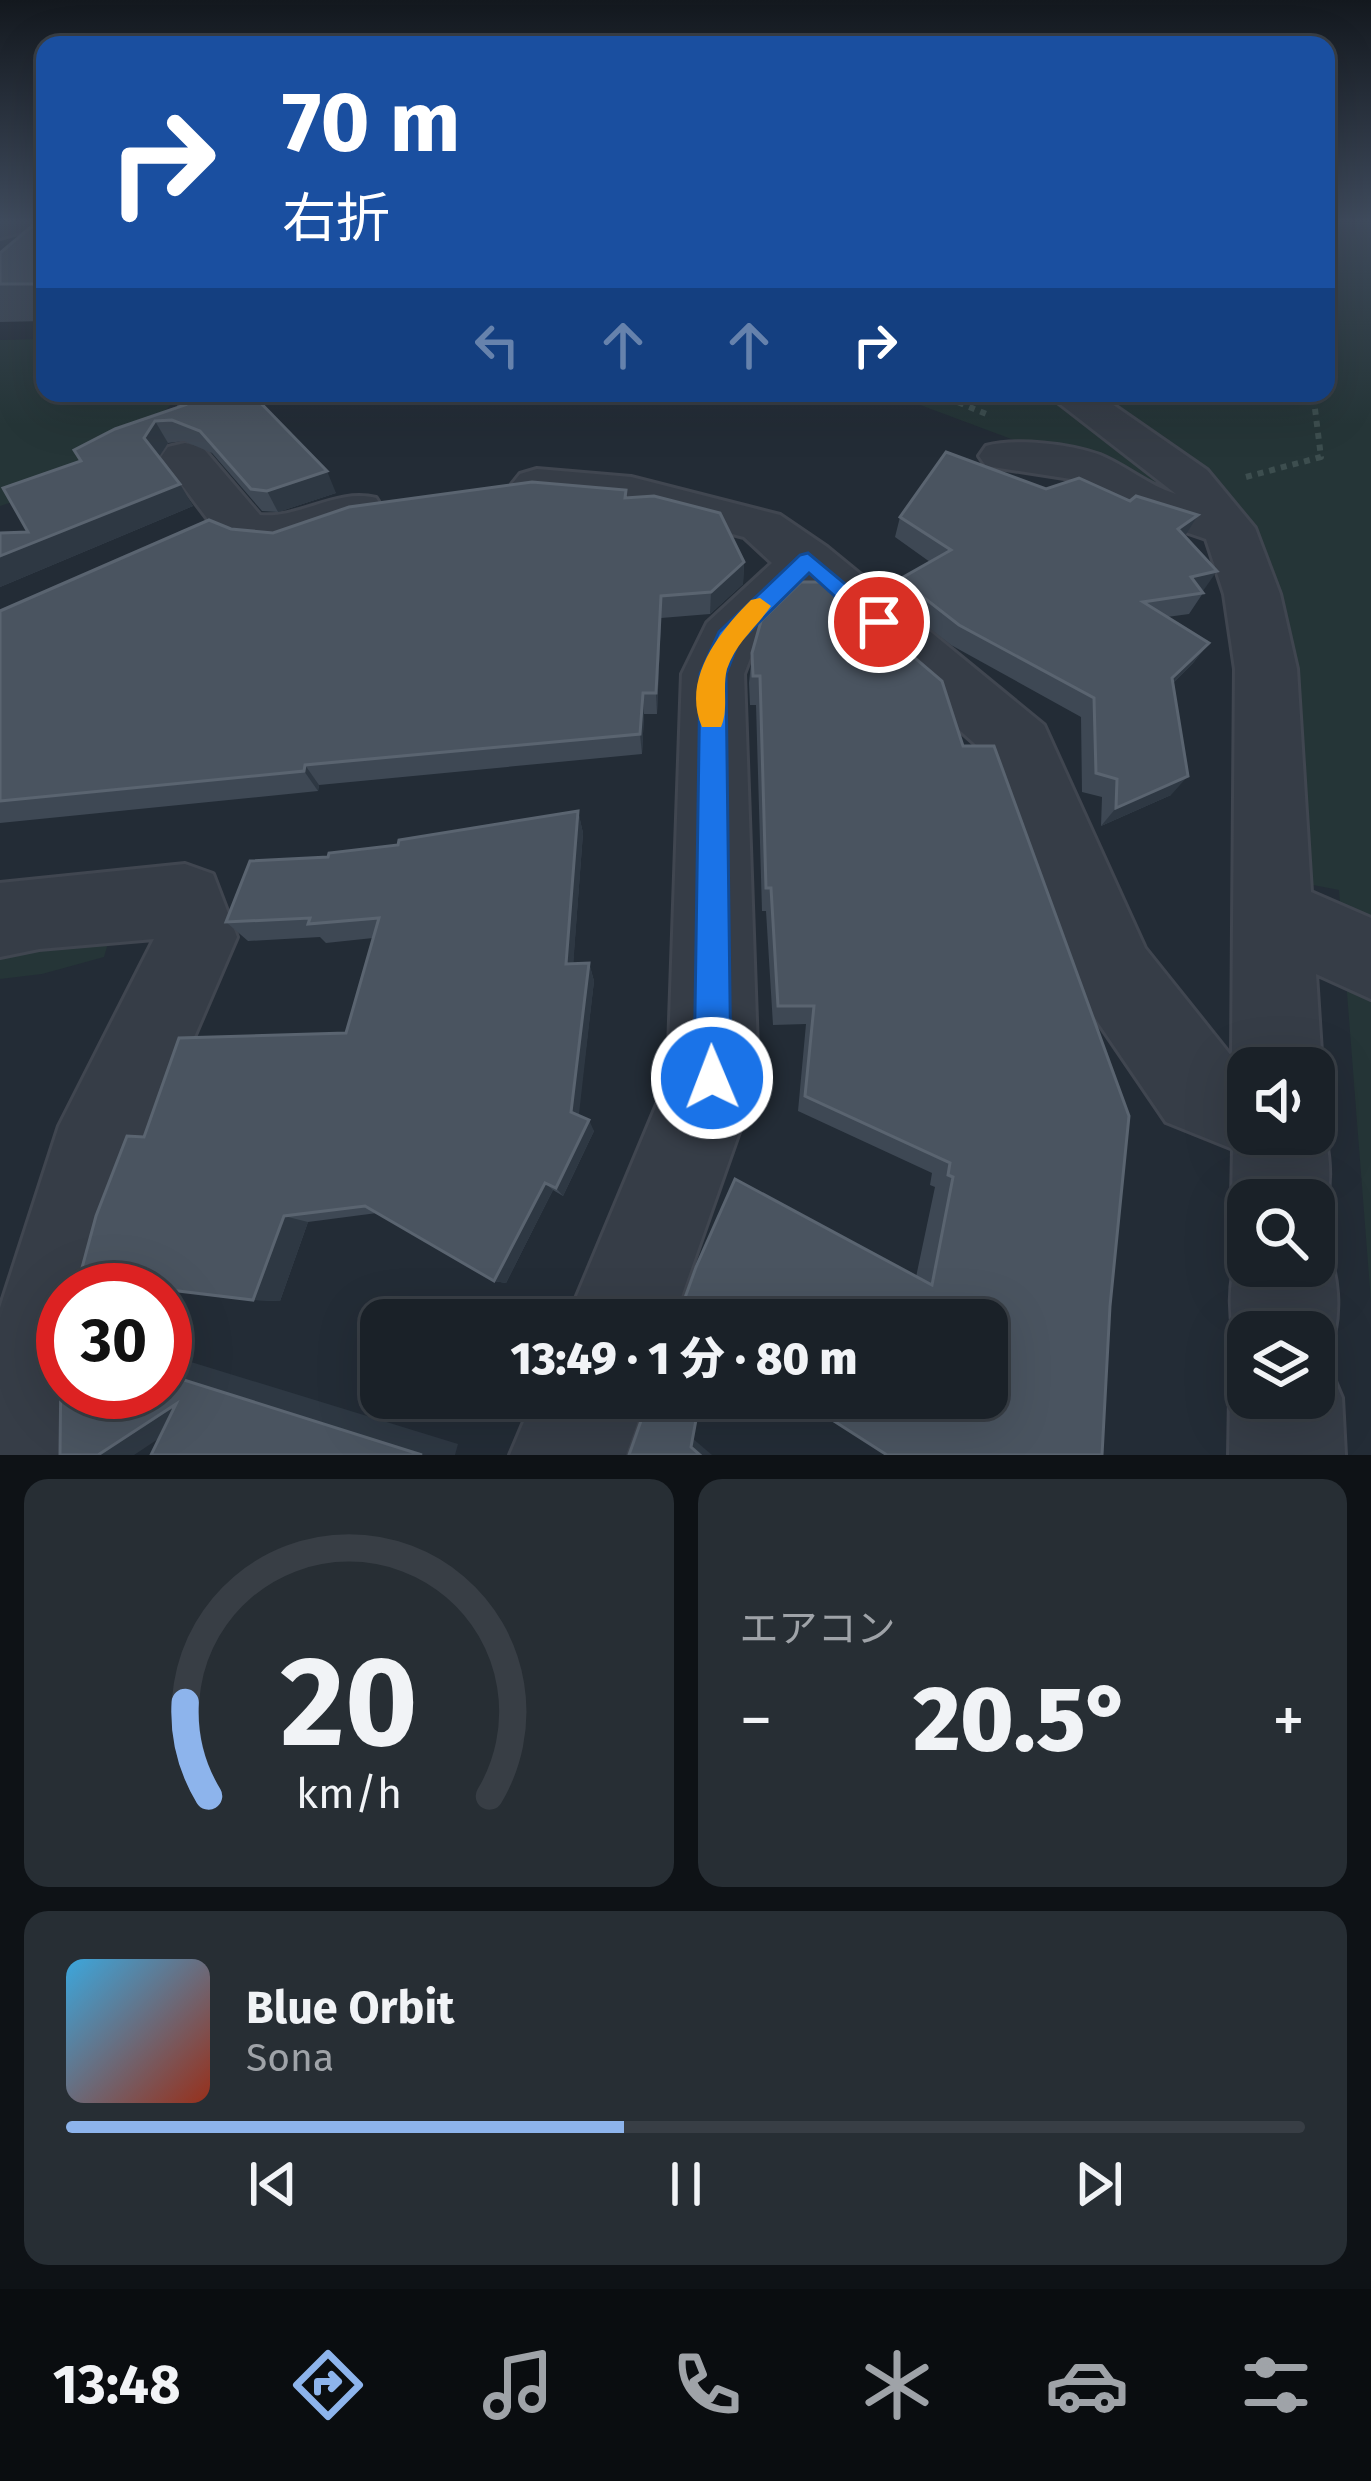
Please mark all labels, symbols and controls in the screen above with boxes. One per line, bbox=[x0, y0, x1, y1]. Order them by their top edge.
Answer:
text: 70 m bbox=[282, 72, 460, 173]
icon: right bbox=[84, 84, 240, 240]
text: 右折 bbox=[282, 187, 390, 251]
icon: left bbox=[464, 312, 530, 378]
icon: ahead bbox=[590, 312, 656, 378]
icon: ahead bbox=[716, 312, 782, 378]
icon: right bbox=[842, 312, 908, 378]
pin bbox=[828, 571, 930, 673]
icon: arrive bbox=[846, 589, 912, 655]
position arrow bbox=[649, 1015, 775, 1141]
map controls bbox=[1227, 1047, 1335, 1419]
button: sound bbox=[1227, 1047, 1335, 1155]
button: search bbox=[1227, 1179, 1335, 1287]
speed limit sign: 30 bbox=[36, 1263, 192, 1419]
button: layers bbox=[1227, 1311, 1335, 1419]
text: 13:49 · 1 分 · 80 m bbox=[511, 1332, 857, 1386]
text: エアコン bbox=[740, 1606, 896, 1652]
text: 20 bbox=[280, 1628, 418, 1778]
text: 20.5° bbox=[913, 1666, 1131, 1774]
text: − bbox=[740, 1681, 773, 1760]
text: + bbox=[1272, 1681, 1305, 1760]
text: km/h bbox=[296, 1768, 402, 1819]
text: Blue Orbit bbox=[246, 1981, 454, 2035]
text: Sona bbox=[246, 2035, 334, 2081]
icon: previous bbox=[240, 2151, 306, 2217]
icon: pause bbox=[653, 2151, 719, 2217]
icon: next bbox=[1066, 2151, 1132, 2217]
icon: directions bbox=[286, 2343, 370, 2427]
icon: music bbox=[476, 2343, 560, 2427]
icon: phone bbox=[665, 2343, 749, 2427]
icon: climate bbox=[855, 2343, 939, 2427]
icon: car bbox=[1045, 2343, 1129, 2427]
icon: filters bbox=[1234, 2343, 1318, 2427]
text: 13:48 bbox=[53, 2353, 181, 2417]

